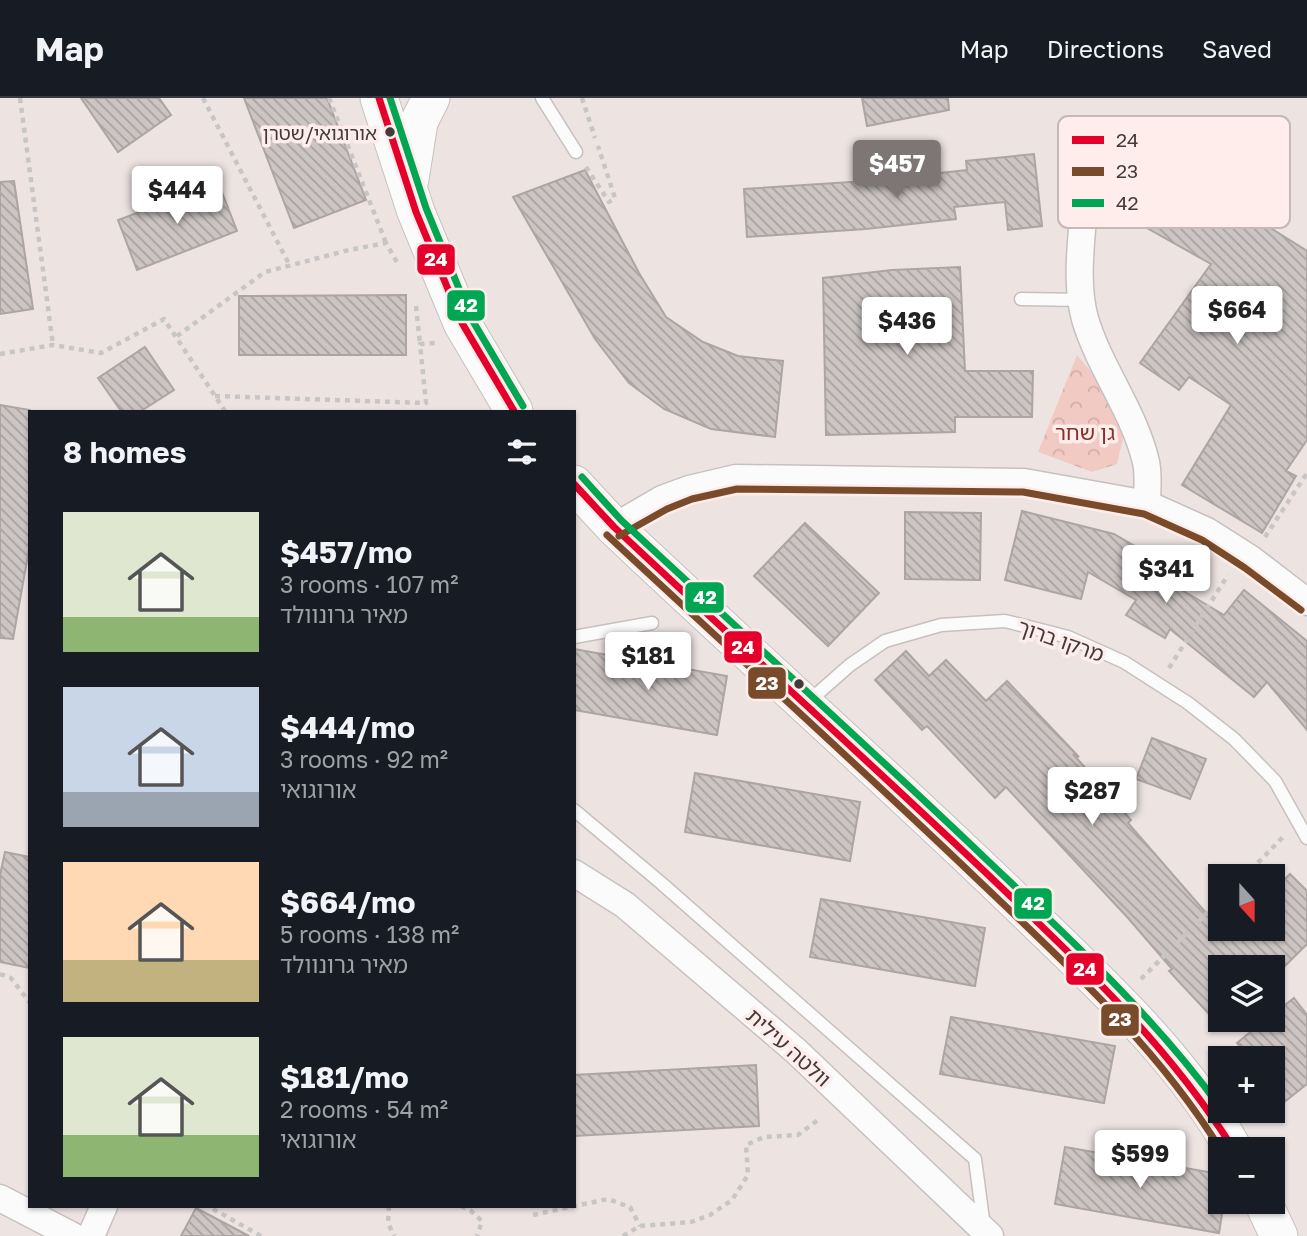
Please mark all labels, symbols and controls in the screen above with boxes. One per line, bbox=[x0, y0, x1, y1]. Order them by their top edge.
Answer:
text: Map bbox=[35, 29, 104, 68]
text: Map bbox=[960, 34, 1009, 63]
text: Directions bbox=[1047, 34, 1164, 63]
text: Saved bbox=[1202, 34, 1272, 63]
legend bbox=[1058, 116, 1290, 228]
place label: אורוגואי/שטרן bbox=[263, 121, 377, 144]
marker: אורוגואי/שטרן bbox=[383, 125, 397, 139]
text: 24 bbox=[1116, 128, 1139, 151]
pin: $457 bbox=[856, 140, 938, 200]
text: $457 bbox=[869, 149, 925, 177]
text: 23 bbox=[1116, 159, 1138, 182]
pin: $444 bbox=[136, 166, 218, 226]
text: $444 bbox=[148, 175, 206, 203]
text: 42 bbox=[1116, 191, 1139, 214]
line badge: 24 bbox=[416, 243, 456, 276]
text: 24 bbox=[424, 247, 448, 270]
pin: $664 bbox=[1196, 286, 1278, 346]
line badge: 42 bbox=[446, 289, 486, 322]
text: 42 bbox=[454, 293, 478, 316]
text: $664 bbox=[1208, 295, 1267, 323]
pin: $436 bbox=[866, 298, 948, 357]
text: $436 bbox=[878, 306, 936, 334]
park label: גן שחר bbox=[1055, 419, 1115, 445]
icon: filters bbox=[503, 433, 541, 471]
text: 8 homes bbox=[63, 434, 187, 470]
text: $457/mo bbox=[280, 534, 412, 570]
icon: home bbox=[119, 540, 203, 624]
pin: $341 bbox=[1125, 546, 1207, 605]
text: $341 bbox=[1138, 554, 1194, 582]
text: 3 rooms · 107 m² bbox=[280, 570, 458, 598]
line badge: 42 bbox=[684, 581, 725, 614]
text: 42 bbox=[693, 585, 717, 608]
text: מאיר גרונוולד bbox=[280, 600, 408, 628]
street label: מרקו ברוך bbox=[1014, 613, 1108, 667]
line badge: 24 bbox=[723, 630, 763, 664]
pin: $181 bbox=[607, 632, 689, 692]
text: 24 bbox=[731, 635, 755, 658]
text: $181 bbox=[621, 641, 675, 669]
line badge: 23 bbox=[747, 666, 787, 700]
text: 23 bbox=[755, 671, 779, 694]
unlabelled marker bbox=[792, 677, 806, 691]
text: $444/mo bbox=[280, 709, 415, 745]
icon: home bbox=[119, 715, 203, 799]
text: 3 rooms · 92 m² bbox=[280, 745, 448, 773]
pin: $287 bbox=[1051, 768, 1133, 827]
text: אורוגואי bbox=[280, 775, 357, 803]
text: $287 bbox=[1064, 776, 1120, 804]
north arrow bbox=[1208, 864, 1284, 942]
map controls bbox=[1208, 864, 1285, 1214]
text: $664/mo bbox=[280, 884, 416, 920]
line badge: 42 bbox=[1013, 887, 1053, 920]
icon: home bbox=[119, 890, 203, 974]
text: 42 bbox=[1021, 891, 1045, 914]
text: 5 rooms · 138 m² bbox=[280, 920, 459, 948]
text: מאיר גרונוולד bbox=[280, 950, 408, 978]
line badge: 24 bbox=[1065, 952, 1105, 986]
button: layers bbox=[1208, 955, 1285, 1032]
text: 24 bbox=[1073, 957, 1097, 980]
street label: וולטה עילית bbox=[741, 1002, 837, 1092]
line badge: 23 bbox=[1100, 1003, 1140, 1037]
text: 23 bbox=[1108, 1007, 1132, 1030]
button: + bbox=[1208, 1046, 1285, 1123]
text: $181/mo bbox=[280, 1059, 409, 1095]
icon: home bbox=[119, 1065, 203, 1149]
text: 2 rooms · 54 m² bbox=[280, 1095, 448, 1123]
text: אורוגואי bbox=[280, 1125, 357, 1153]
pin: $599 bbox=[1099, 1130, 1181, 1190]
button: − bbox=[1208, 1137, 1285, 1214]
text: $599 bbox=[1111, 1139, 1169, 1167]

